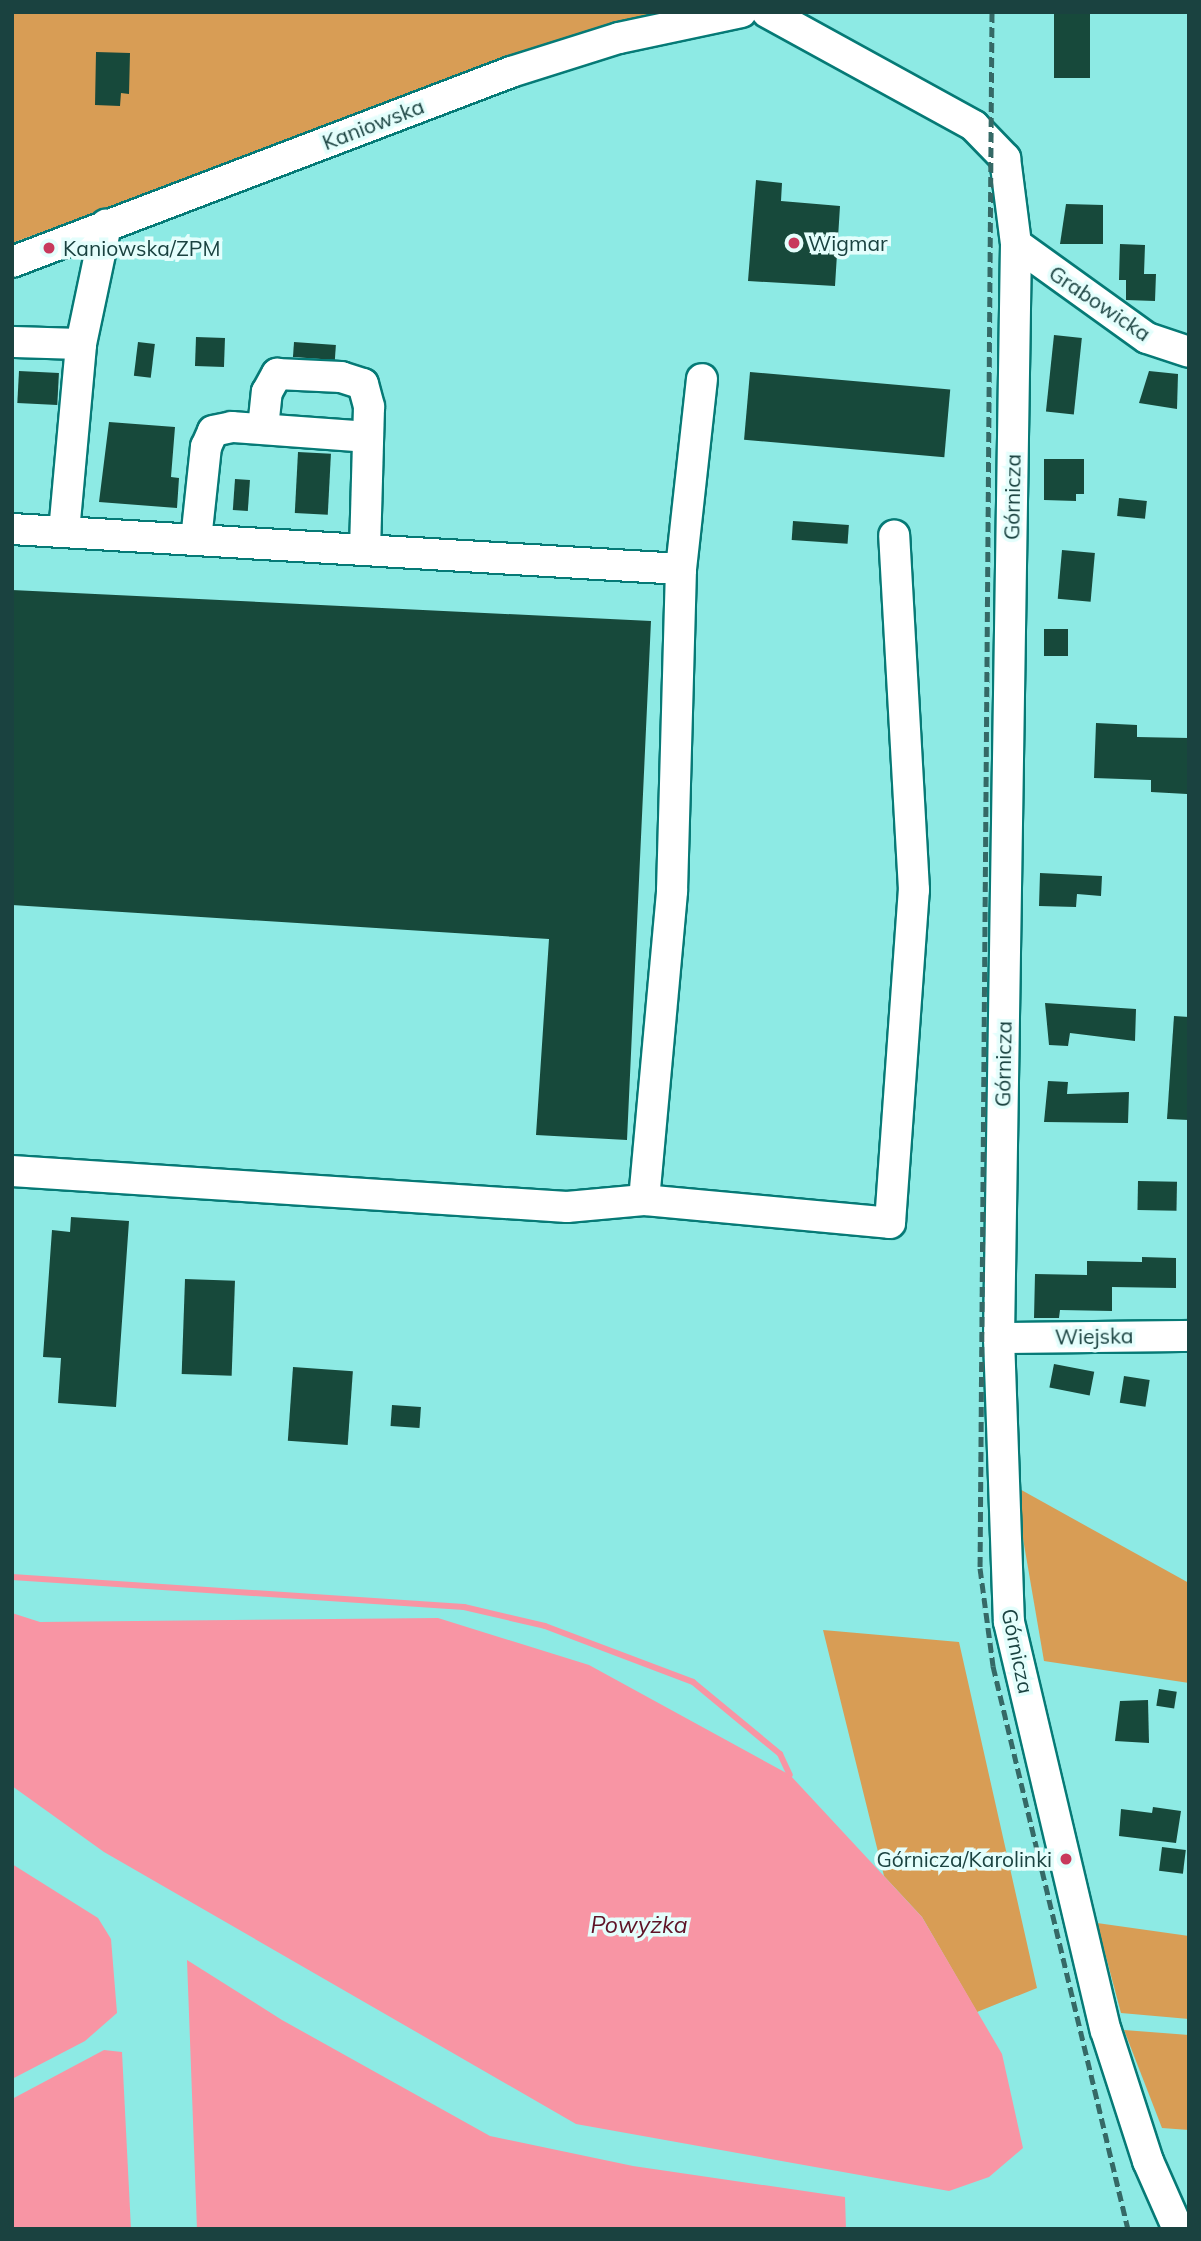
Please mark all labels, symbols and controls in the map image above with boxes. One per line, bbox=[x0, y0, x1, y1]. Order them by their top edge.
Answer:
street label: Kaniowska bbox=[319, 93, 427, 155]
place label: Wigmar bbox=[808, 230, 888, 256]
place label: Kaniowska/ZPM bbox=[63, 235, 220, 261]
marker: Wigmar bbox=[786, 235, 802, 251]
marker: Kaniowska/ZPM bbox=[41, 240, 57, 256]
street label: Grabowicka bbox=[1045, 260, 1155, 346]
street label: Górnicza bbox=[999, 454, 1025, 540]
street label: Górnicza bbox=[990, 1021, 1016, 1107]
street label: Wiejska bbox=[1055, 1323, 1133, 1349]
street label: Górnicza bbox=[997, 1606, 1039, 1696]
place label: Górnicza/Karolinki bbox=[876, 1846, 1052, 1872]
marker: Górnicza/Karolinki bbox=[1058, 1851, 1074, 1867]
water label: Powyżka bbox=[590, 1911, 688, 1939]

